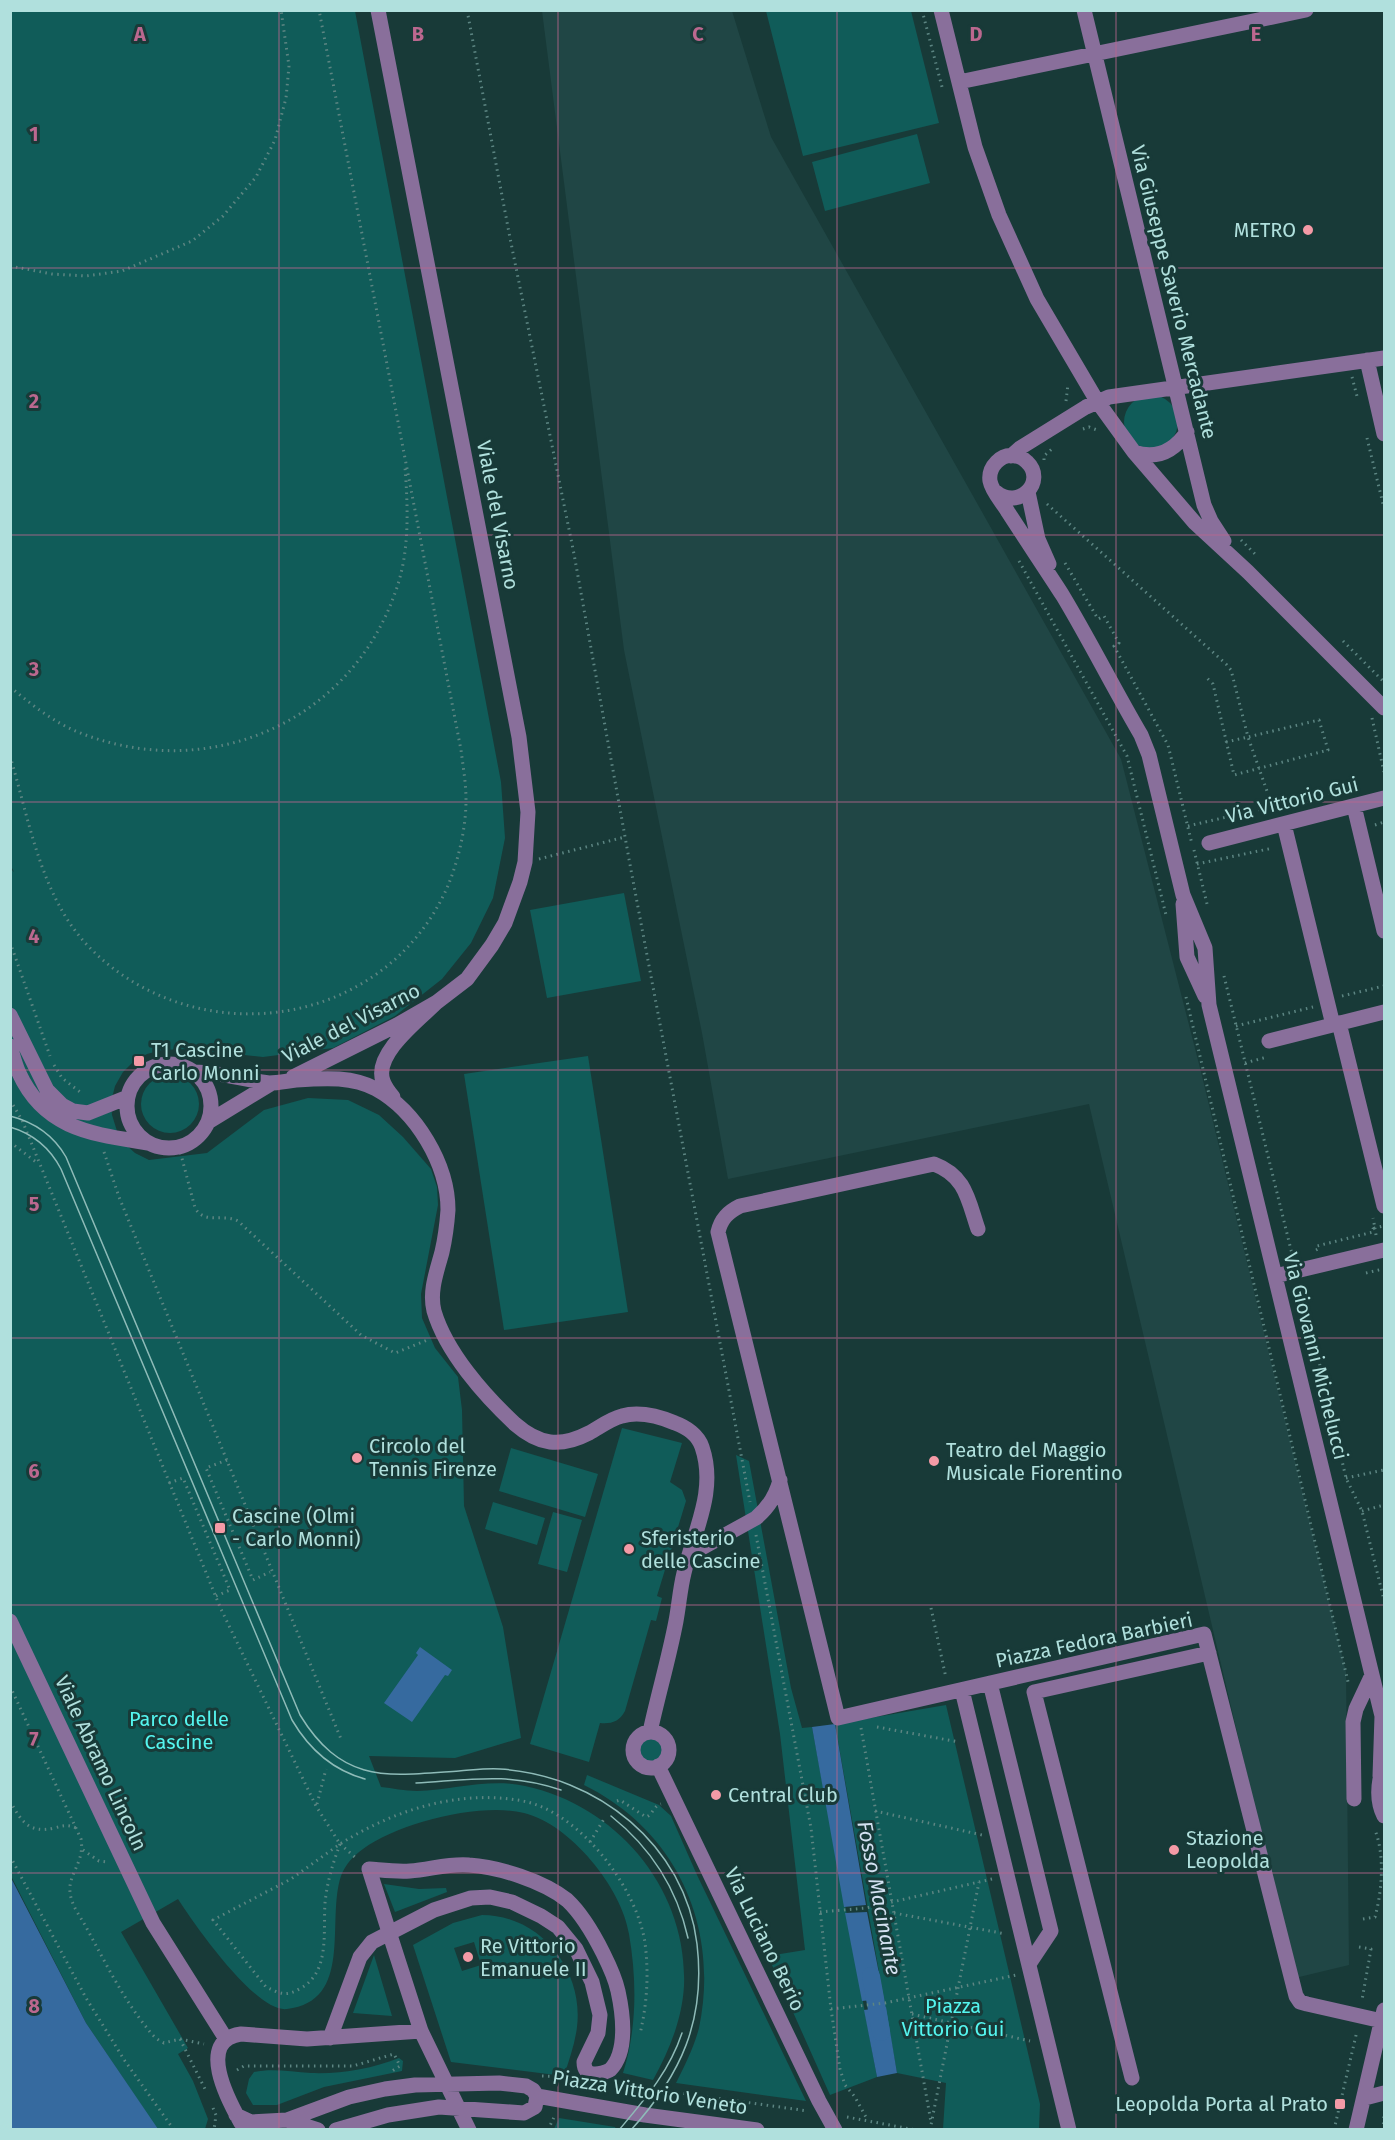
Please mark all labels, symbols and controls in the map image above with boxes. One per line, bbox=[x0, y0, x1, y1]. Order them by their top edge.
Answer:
text: A bbox=[133, 22, 147, 46]
text: B bbox=[412, 22, 424, 46]
text: C bbox=[692, 22, 704, 46]
text: D bbox=[969, 22, 983, 46]
text: E bbox=[1251, 22, 1261, 46]
text: 1 bbox=[29, 122, 39, 146]
street label: Via Giuseppe Saverio Mercadante bbox=[1126, 143, 1222, 441]
place label: METRO bbox=[1234, 218, 1296, 242]
marker: METRO bbox=[1301, 223, 1315, 237]
text: 2 bbox=[29, 389, 39, 413]
street label: Viale del Visarno bbox=[472, 438, 524, 592]
text: 3 bbox=[28, 657, 39, 681]
street label: Via Vittorio Gui bbox=[1223, 772, 1361, 828]
text: 4 bbox=[28, 924, 40, 948]
street label: Viale del Visarno bbox=[278, 978, 424, 1068]
place label: T1 Cascine Carlo Monni bbox=[151, 1038, 260, 1085]
marker: T1 Cascine Carlo Monni bbox=[132, 1054, 146, 1068]
text: 5 bbox=[29, 1192, 40, 1216]
street label: Via Giovanni Michelucci bbox=[1279, 1250, 1353, 1462]
place label: Circolo del Tennis Firenze bbox=[369, 1434, 497, 1481]
place label: Teatro del Maggio Musicale Fiorentino bbox=[946, 1438, 1123, 1485]
marker: Circolo del Tennis Firenze bbox=[350, 1451, 364, 1465]
marker: Teatro del Maggio Musicale Fiorentino bbox=[927, 1454, 941, 1468]
text: 6 bbox=[28, 1459, 40, 1483]
place label: Cascine (Olmi - Carlo Monni) bbox=[232, 1504, 361, 1551]
marker: Cascine (Olmi - Carlo Monni) bbox=[213, 1521, 227, 1535]
place label: Sferisterio delle Cascine bbox=[641, 1526, 761, 1573]
marker: Sferisterio delle Cascine bbox=[622, 1542, 636, 1556]
street label: Piazza Fedora Barbieri bbox=[993, 1607, 1195, 1673]
street label: Viale Abramo Lincoln bbox=[50, 1672, 152, 1854]
park label: Parco delle Cascine bbox=[129, 1707, 229, 1754]
text: 7 bbox=[29, 1727, 39, 1751]
place label: Central Club bbox=[728, 1783, 838, 1807]
marker: Central Club bbox=[709, 1788, 723, 1802]
water label: Fosso Macinante bbox=[851, 1819, 907, 1977]
place label: Stazione Leopolda bbox=[1186, 1826, 1270, 1873]
marker: Stazione Leopolda bbox=[1167, 1843, 1181, 1857]
street label: Via Luciano Berio bbox=[720, 1863, 810, 2015]
place label: Re Vittorio Emanuele II bbox=[480, 1934, 587, 1981]
marker: Re Vittorio Emanuele II bbox=[461, 1950, 475, 1964]
text: 8 bbox=[28, 1994, 40, 2018]
park label: Piazza Vittorio Gui bbox=[902, 1994, 1004, 2041]
street label: Piazza Vittorio Veneto bbox=[551, 2065, 749, 2119]
place label: Leopolda Porta al Prato bbox=[1115, 2092, 1328, 2116]
marker: Leopolda Porta al Prato bbox=[1333, 2097, 1347, 2111]

